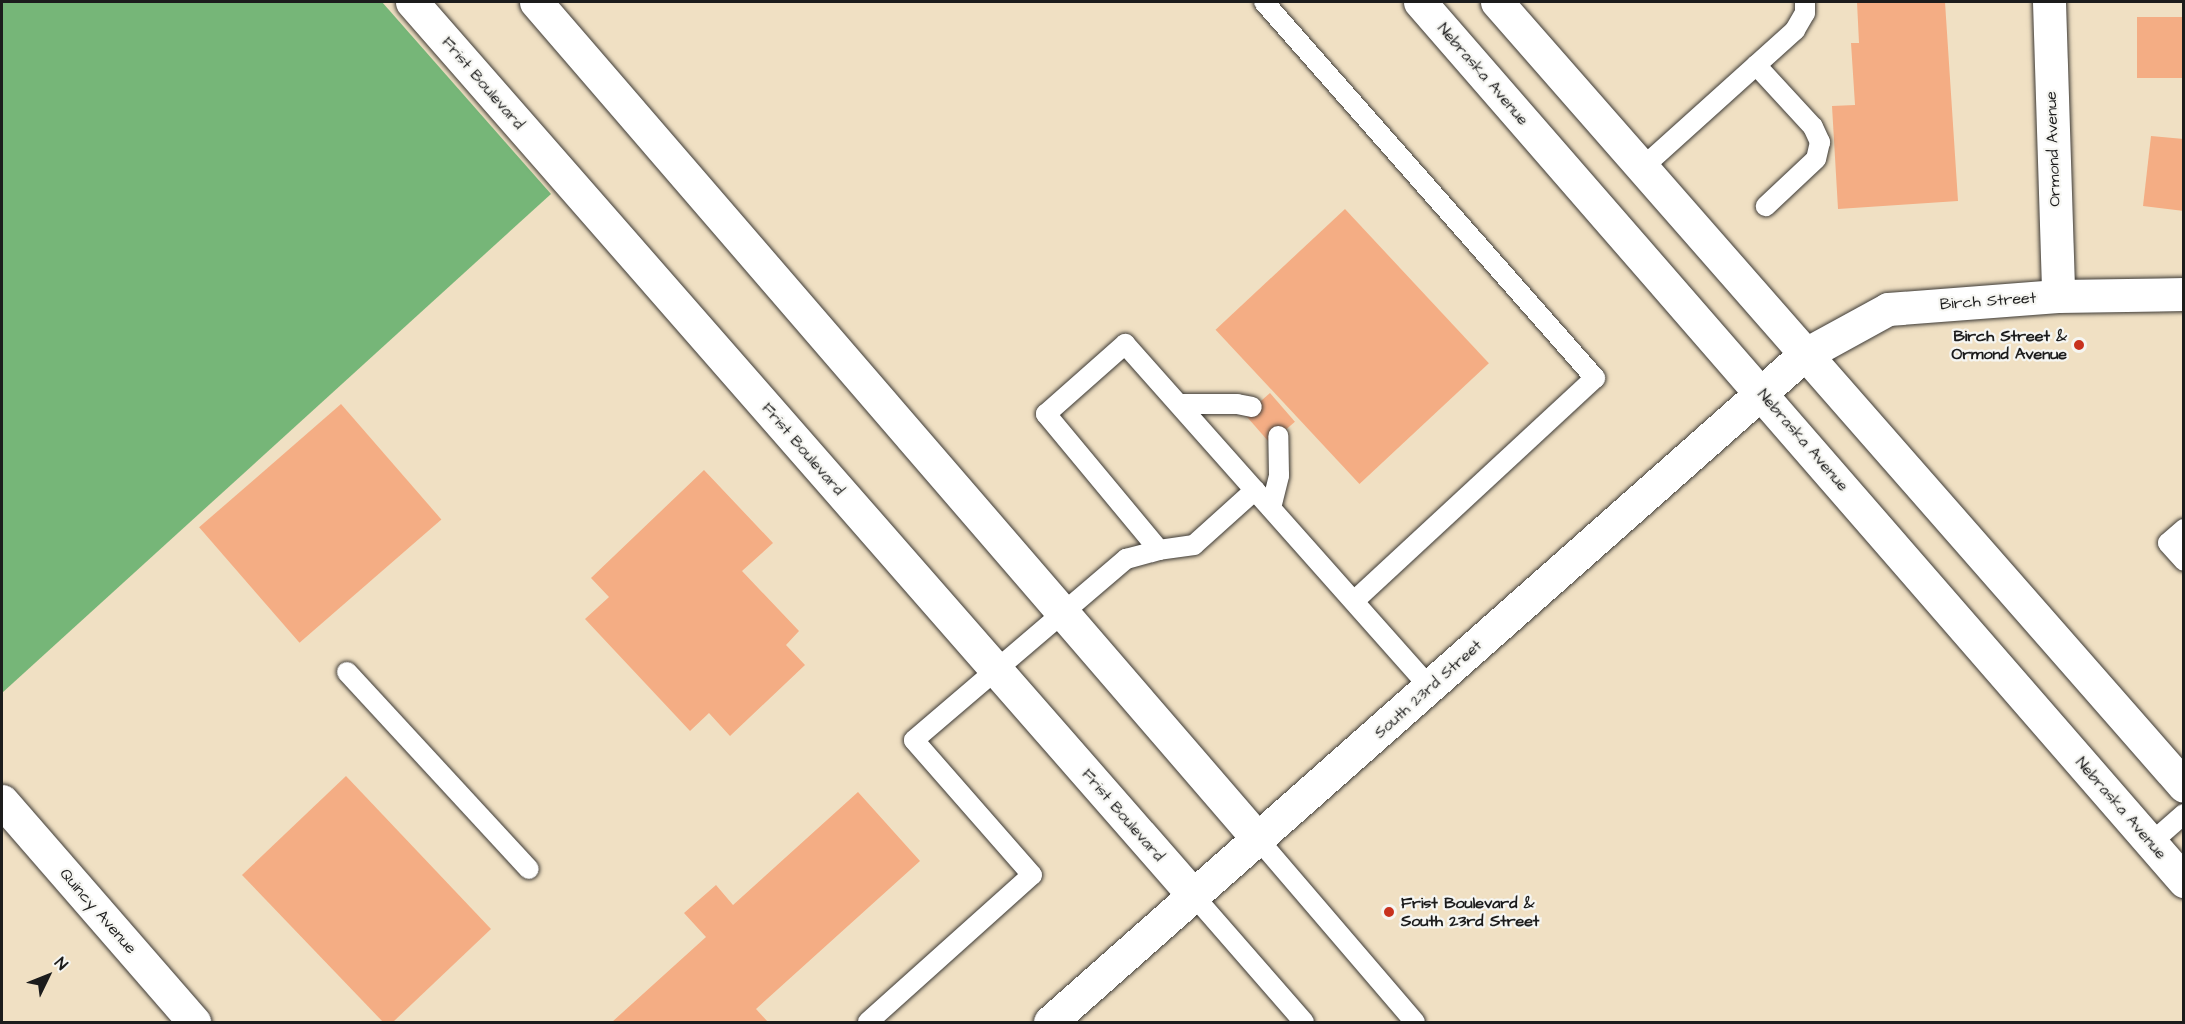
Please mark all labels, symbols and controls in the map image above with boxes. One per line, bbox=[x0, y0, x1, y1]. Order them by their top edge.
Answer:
street label: Nebraska Avenue bbox=[1433, 19, 1533, 129]
street label: Frist Boulevard bbox=[438, 33, 528, 133]
street label: Ormond Avenue bbox=[2041, 91, 2065, 207]
street label: Birch Street bbox=[1939, 288, 2037, 314]
place label: Birch Street & Ormond Avenue bbox=[1951, 326, 2067, 364]
marker: Birch Street & Ormond Avenue bbox=[2072, 338, 2086, 352]
street label: Nebraska Avenue bbox=[1753, 385, 1853, 495]
street label: Frist Boulevard bbox=[758, 399, 848, 499]
street label: South 23rd Street bbox=[1370, 636, 1486, 742]
street label: Nebraska Avenue bbox=[2071, 753, 2171, 863]
street label: Frist Boulevard bbox=[1078, 765, 1168, 865]
street label: Quincy Avenue bbox=[56, 864, 140, 958]
place label: Frist Boulevard & South 23rd Street bbox=[1401, 893, 1539, 931]
marker: Frist Boulevard & South 23rd Street bbox=[1382, 905, 1396, 919]
north arrow bbox=[18, 946, 78, 1006]
text: N bbox=[50, 953, 73, 975]

